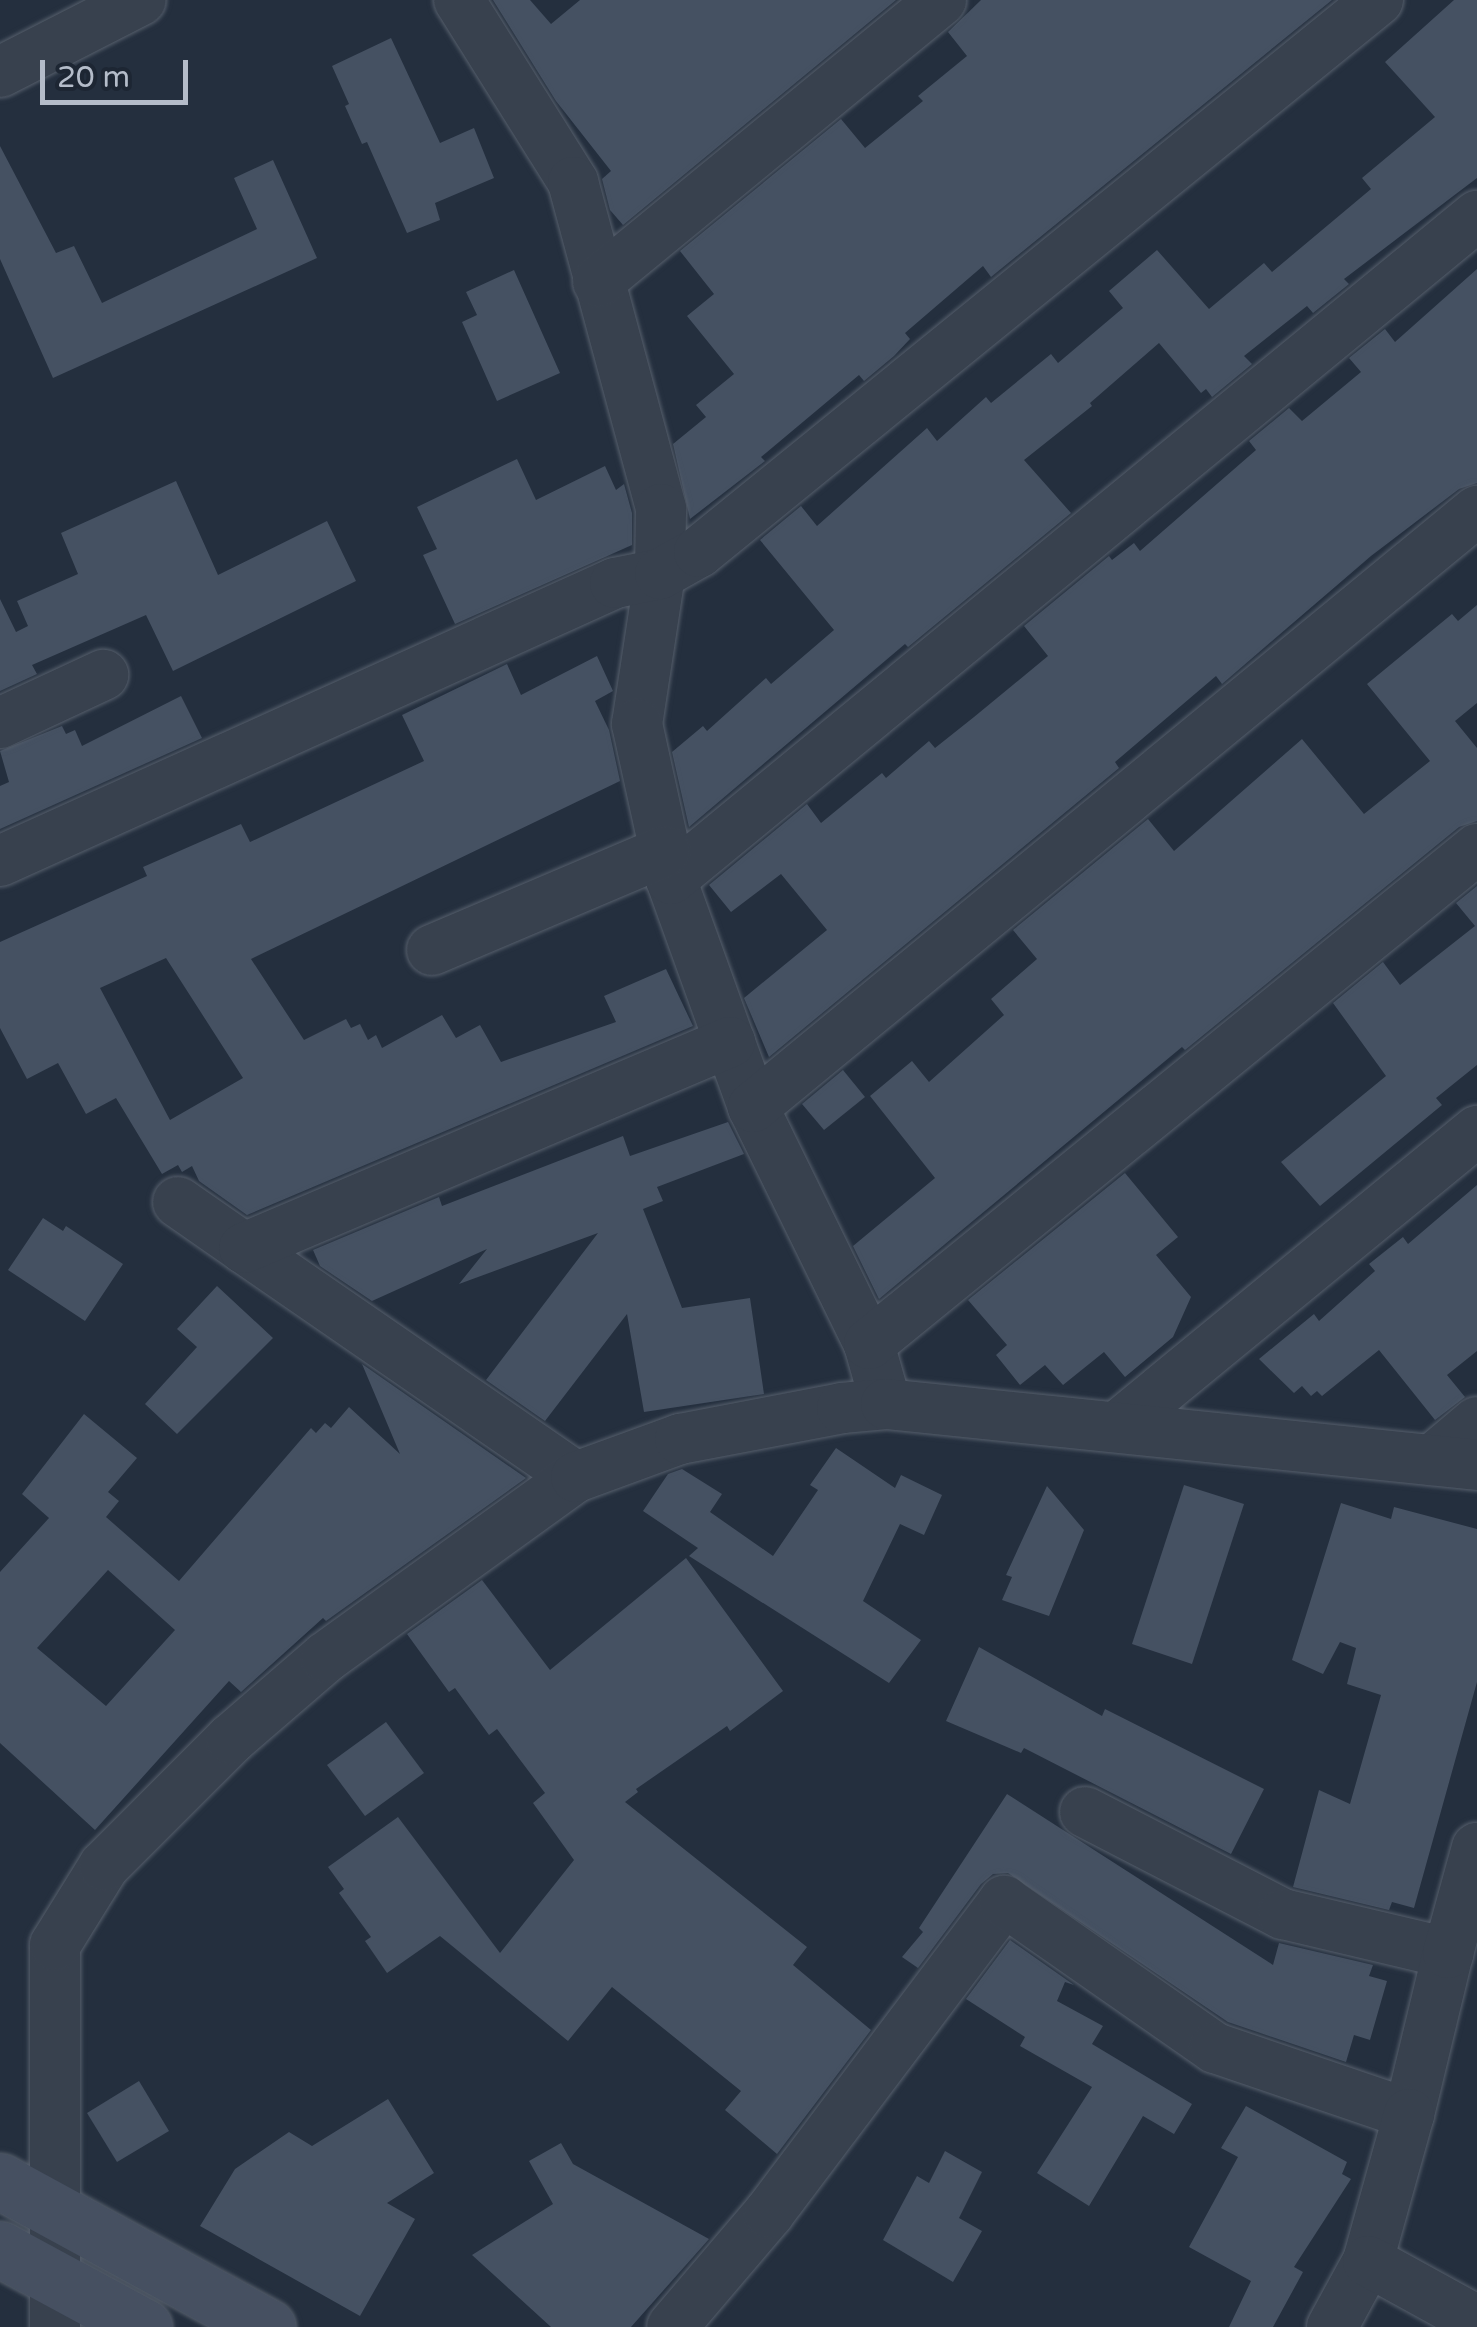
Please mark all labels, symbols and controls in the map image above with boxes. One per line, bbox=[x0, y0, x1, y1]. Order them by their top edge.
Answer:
scale bar bbox=[45, 40, 192, 102]
text: 20 m bbox=[57, 59, 130, 96]

